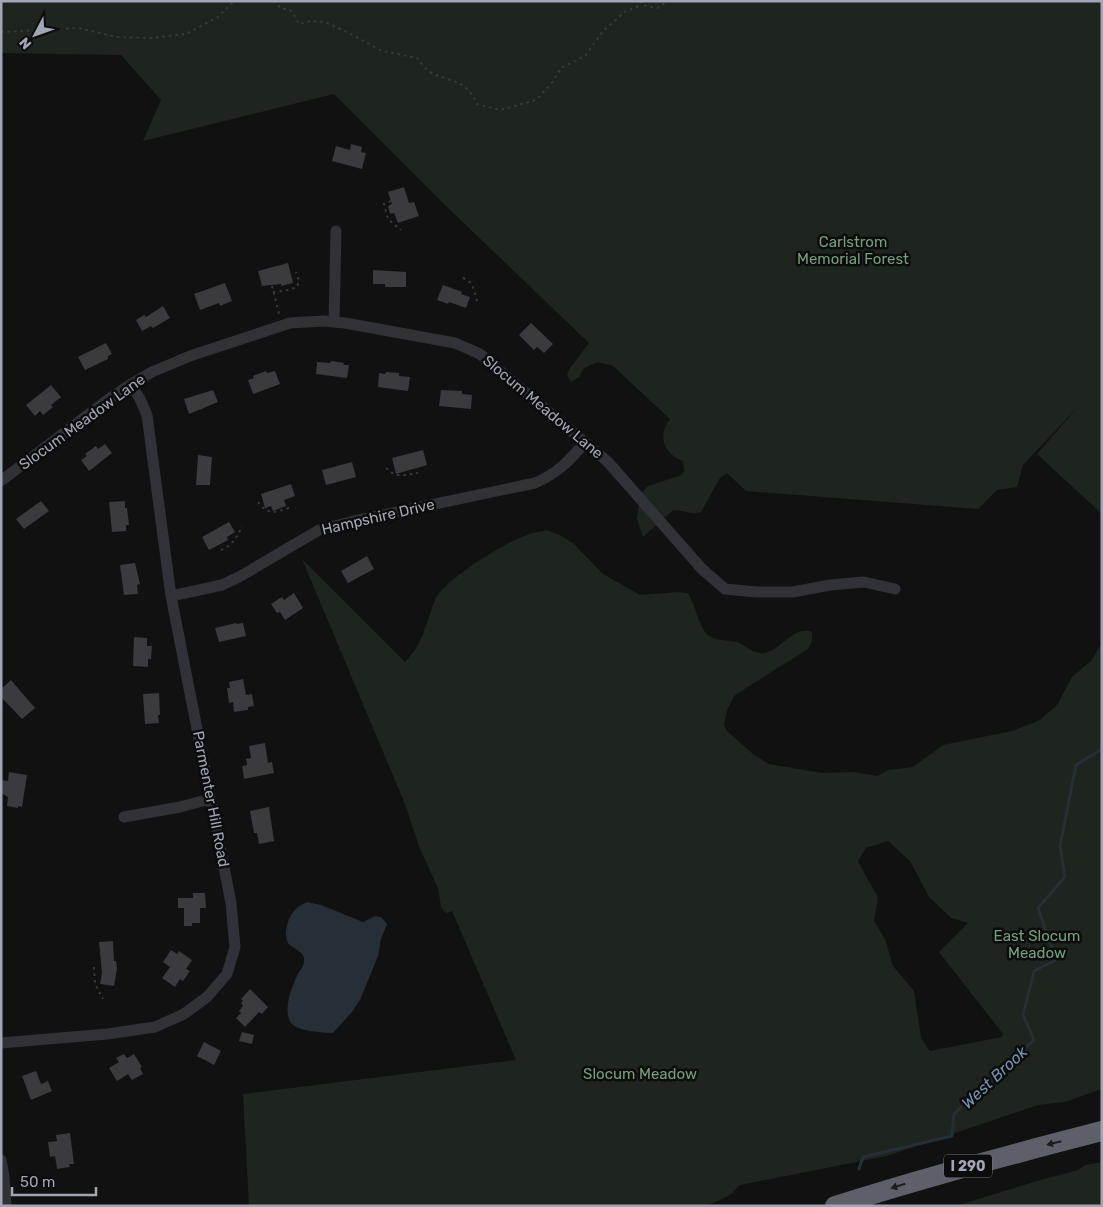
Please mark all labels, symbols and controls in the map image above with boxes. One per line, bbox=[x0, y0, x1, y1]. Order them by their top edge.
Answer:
north arrow bbox=[10, 10, 60, 60]
text: N bbox=[16, 34, 35, 53]
park label: Carlstrom Memorial Forest bbox=[797, 233, 909, 268]
street label: Slocum Meadow Lane bbox=[479, 351, 607, 463]
street label: Slocum Meadow Lane bbox=[15, 370, 149, 474]
street label: Hampshire Drive bbox=[320, 495, 436, 539]
street label: Parmenter Hill Road bbox=[189, 729, 233, 869]
park label: East Slocum Meadow bbox=[994, 927, 1080, 962]
water label: West Brook bbox=[958, 1042, 1032, 1113]
park label: Slocum Meadow bbox=[583, 1065, 697, 1083]
one-way arrow bbox=[1047, 1139, 1062, 1147]
road number: I 290 bbox=[944, 1154, 992, 1178]
scale bar bbox=[12, 1164, 96, 1196]
text: 50 m bbox=[20, 1173, 55, 1191]
one-way arrow bbox=[890, 1183, 905, 1191]

